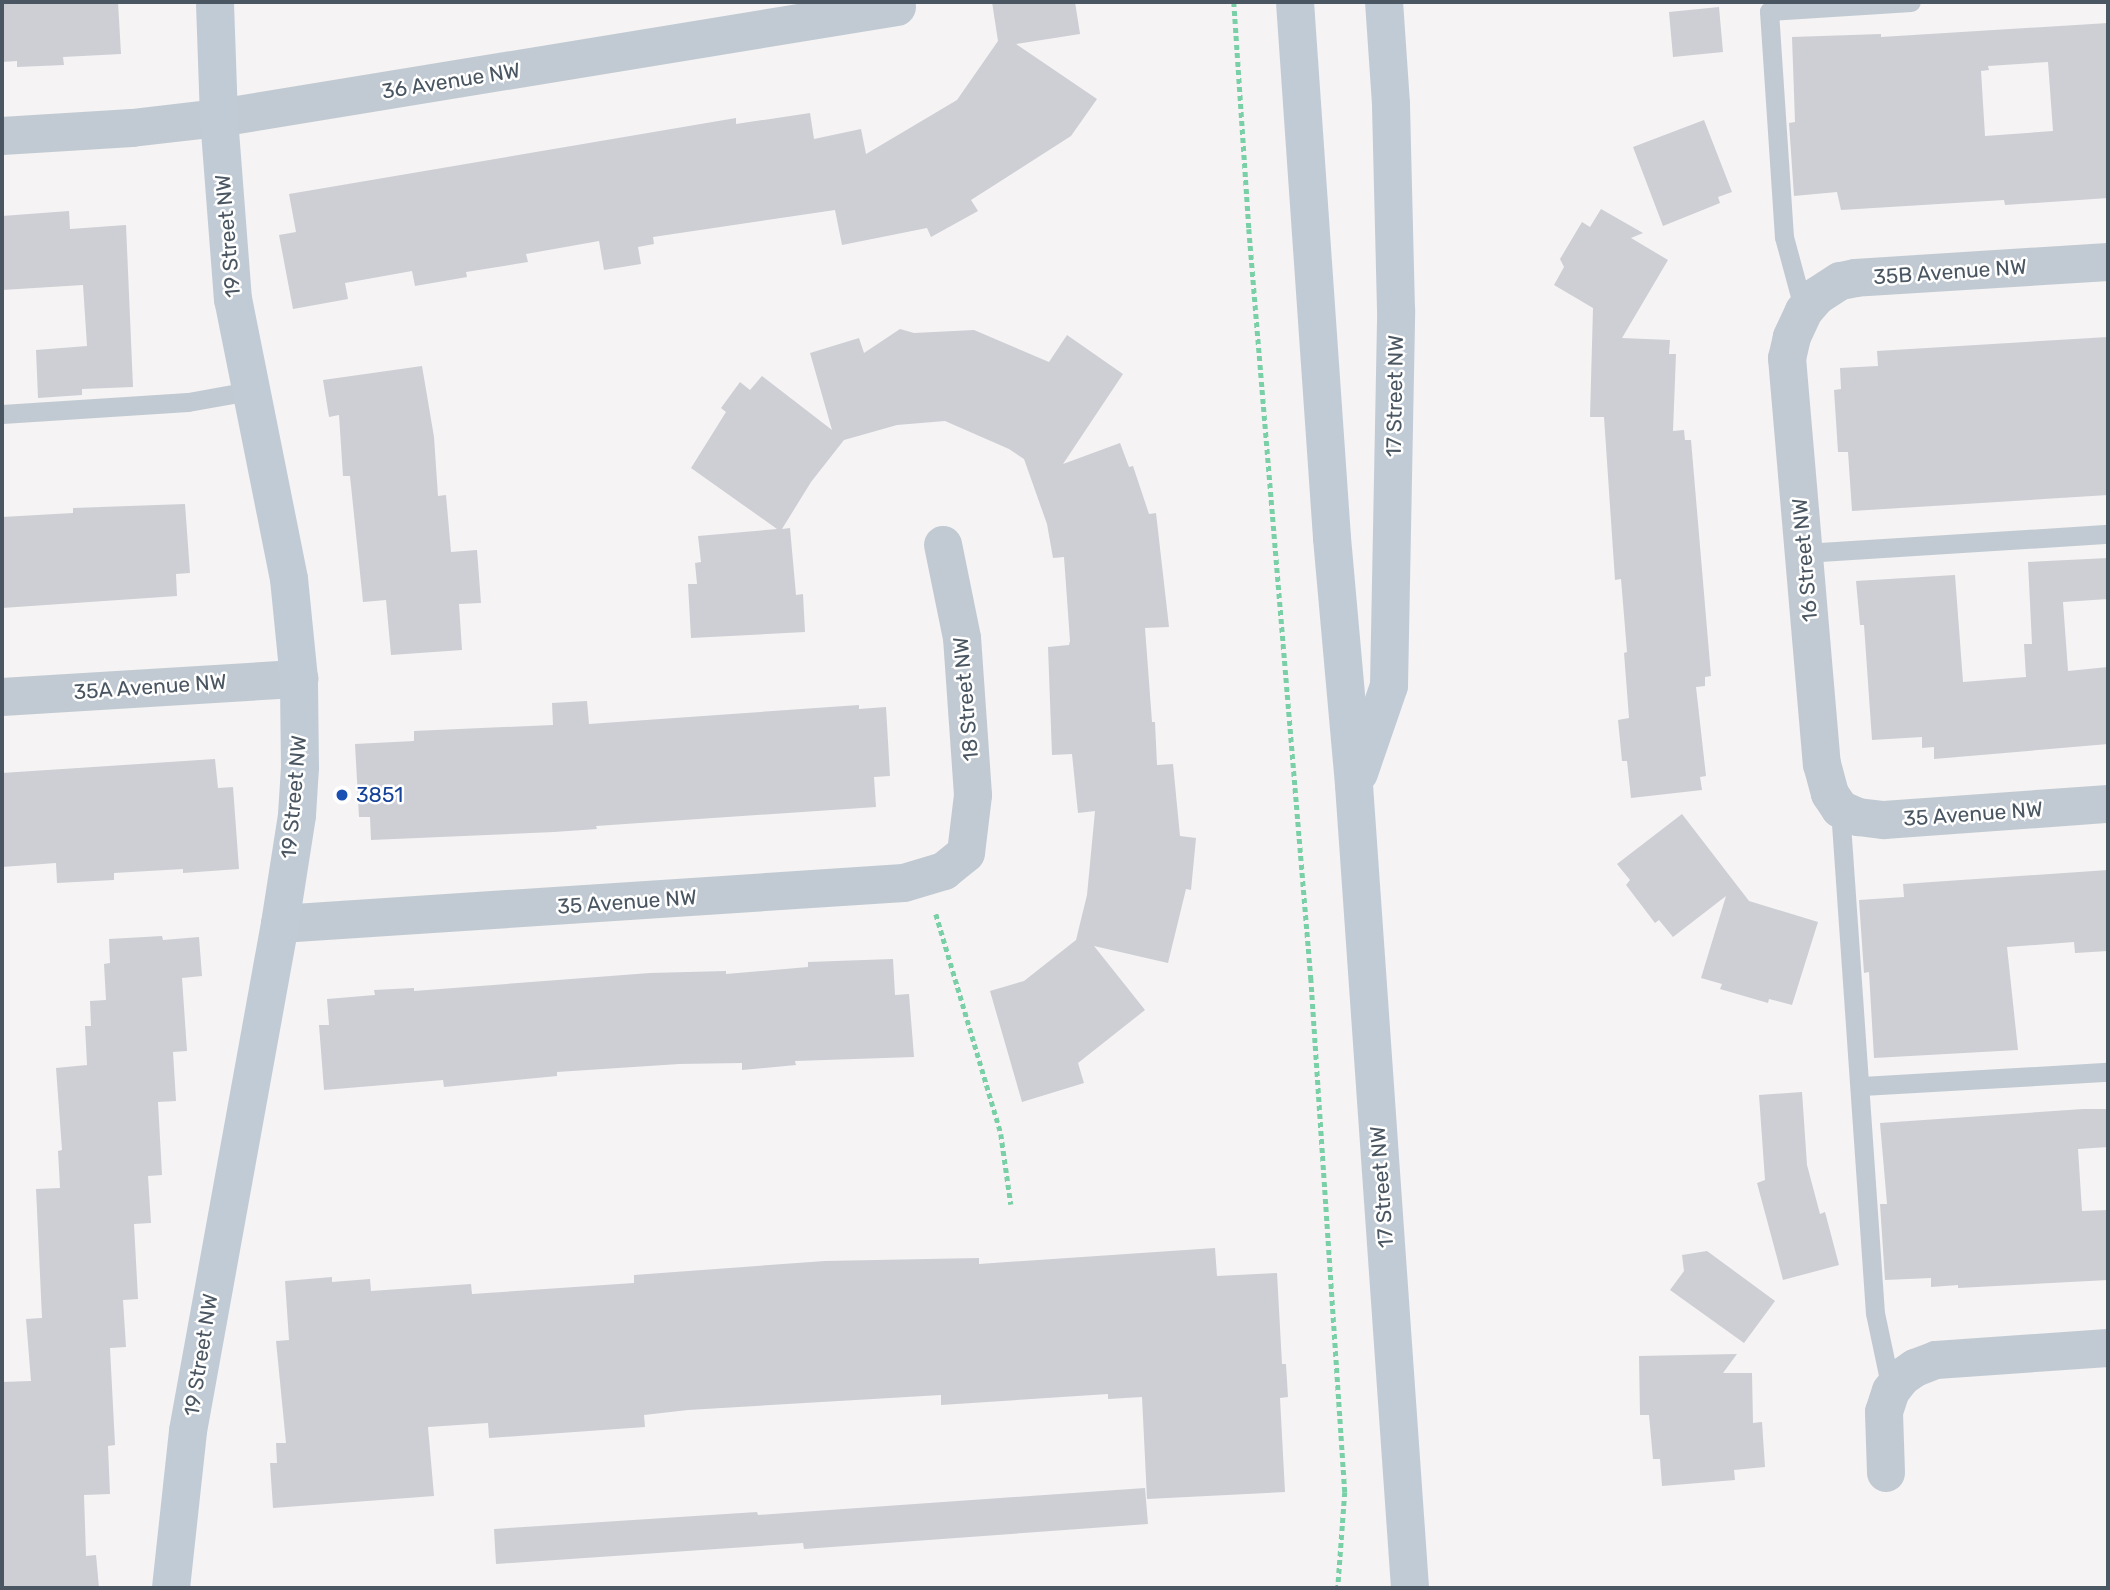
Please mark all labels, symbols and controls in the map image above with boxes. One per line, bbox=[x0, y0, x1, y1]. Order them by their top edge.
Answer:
street label: 36 Avenue NW bbox=[380, 58, 522, 104]
street label: 19 Street NW bbox=[210, 173, 246, 299]
street label: 35B Avenue NW bbox=[1872, 254, 2028, 290]
street label: 17 Street NW bbox=[1381, 335, 1409, 457]
street label: 16 Street NW bbox=[1787, 497, 1823, 623]
street label: 18 Street NW bbox=[948, 636, 984, 762]
street label: 35A Avenue NW bbox=[72, 669, 228, 705]
street label: 19 Street NW bbox=[276, 734, 312, 860]
place label: 3851 bbox=[356, 782, 403, 808]
marker: 3851 bbox=[334, 787, 350, 803]
street label: 35 Avenue NW bbox=[1902, 797, 2044, 831]
street label: 35 Avenue NW bbox=[556, 885, 698, 919]
street label: 17 Street NW bbox=[1365, 1125, 1399, 1249]
street label: 19 Street NW bbox=[179, 1292, 223, 1418]

